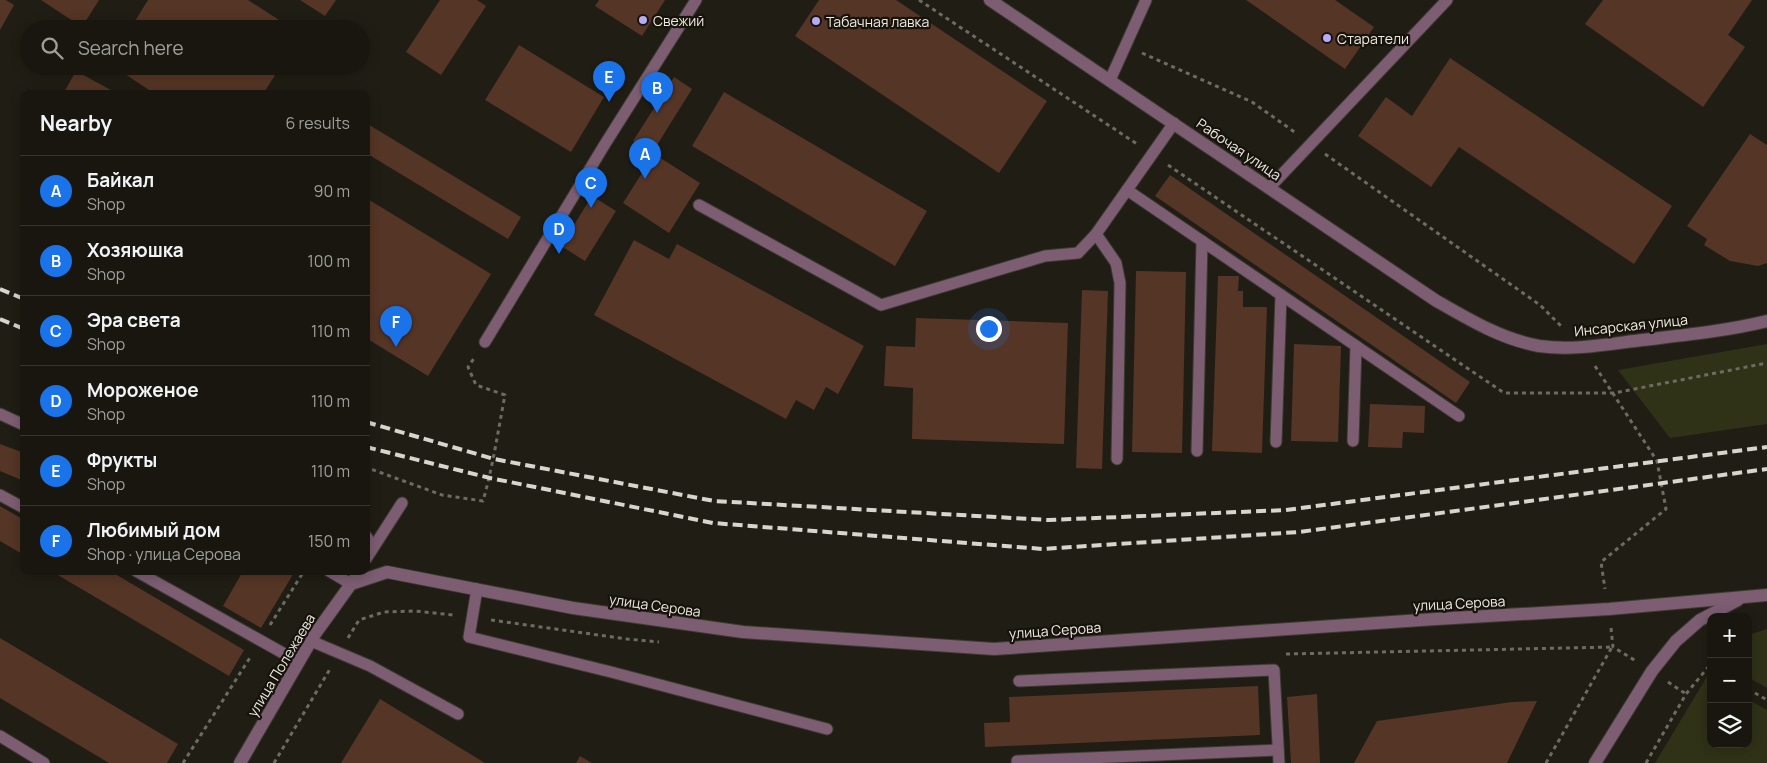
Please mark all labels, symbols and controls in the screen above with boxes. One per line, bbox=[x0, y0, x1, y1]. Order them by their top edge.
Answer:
place label: Свежий bbox=[653, 11, 704, 30]
place label: Табачная лавка bbox=[826, 12, 929, 31]
marker: Свежий bbox=[637, 14, 649, 26]
marker: Табачная лавка bbox=[810, 15, 822, 27]
search box bbox=[20, 20, 370, 75]
place label: Старатели bbox=[1337, 29, 1409, 48]
marker: Старатели bbox=[1321, 32, 1333, 44]
icon: search bbox=[38, 34, 66, 62]
text: Search here bbox=[78, 35, 184, 61]
pin: E bbox=[593, 61, 625, 102]
pin: B bbox=[641, 72, 673, 113]
text: Nearby bbox=[40, 109, 112, 137]
text: 6 results bbox=[285, 112, 350, 134]
street label: Рабочая улица bbox=[1193, 114, 1285, 184]
pin: A bbox=[629, 138, 661, 179]
text: Байкал bbox=[87, 167, 154, 193]
pin: C bbox=[575, 167, 607, 208]
text: A bbox=[51, 180, 61, 202]
text: 90 m bbox=[314, 180, 350, 202]
text: Shop bbox=[87, 193, 125, 215]
pin: D bbox=[543, 213, 575, 254]
text: Хозяюшка bbox=[87, 237, 184, 263]
text: B bbox=[51, 250, 61, 272]
text: 100 m bbox=[307, 250, 350, 272]
text: Shop bbox=[87, 263, 125, 285]
pin: F bbox=[380, 306, 412, 347]
text: Эра света bbox=[87, 307, 181, 333]
street label: Инсарская улица bbox=[1573, 310, 1689, 340]
your location bbox=[976, 316, 1002, 342]
text: C bbox=[50, 320, 62, 342]
text: 110 m bbox=[311, 320, 350, 342]
text: Shop bbox=[87, 333, 125, 355]
text: Мороженое bbox=[87, 377, 199, 403]
text: D bbox=[50, 390, 62, 412]
text: 110 m bbox=[311, 390, 350, 412]
text: Shop bbox=[87, 403, 125, 425]
text: Фрукты bbox=[87, 447, 157, 473]
text: E bbox=[51, 460, 61, 482]
text: 110 m bbox=[311, 460, 350, 482]
text: Shop bbox=[87, 473, 125, 495]
text: Любимый дом bbox=[87, 517, 221, 543]
text: F bbox=[52, 530, 60, 552]
text: 150 m bbox=[308, 530, 350, 552]
text: Shop · улица Серова bbox=[87, 543, 241, 565]
street label: улица Серова bbox=[608, 589, 702, 621]
street label: улица Серова bbox=[1412, 591, 1506, 615]
street label: улица Полежаева bbox=[243, 610, 319, 720]
map controls bbox=[1707, 613, 1752, 748]
button: + bbox=[1707, 613, 1752, 658]
street label: улица Серова bbox=[1008, 617, 1102, 643]
button: − bbox=[1707, 658, 1752, 703]
button: layers bbox=[1707, 703, 1752, 748]

